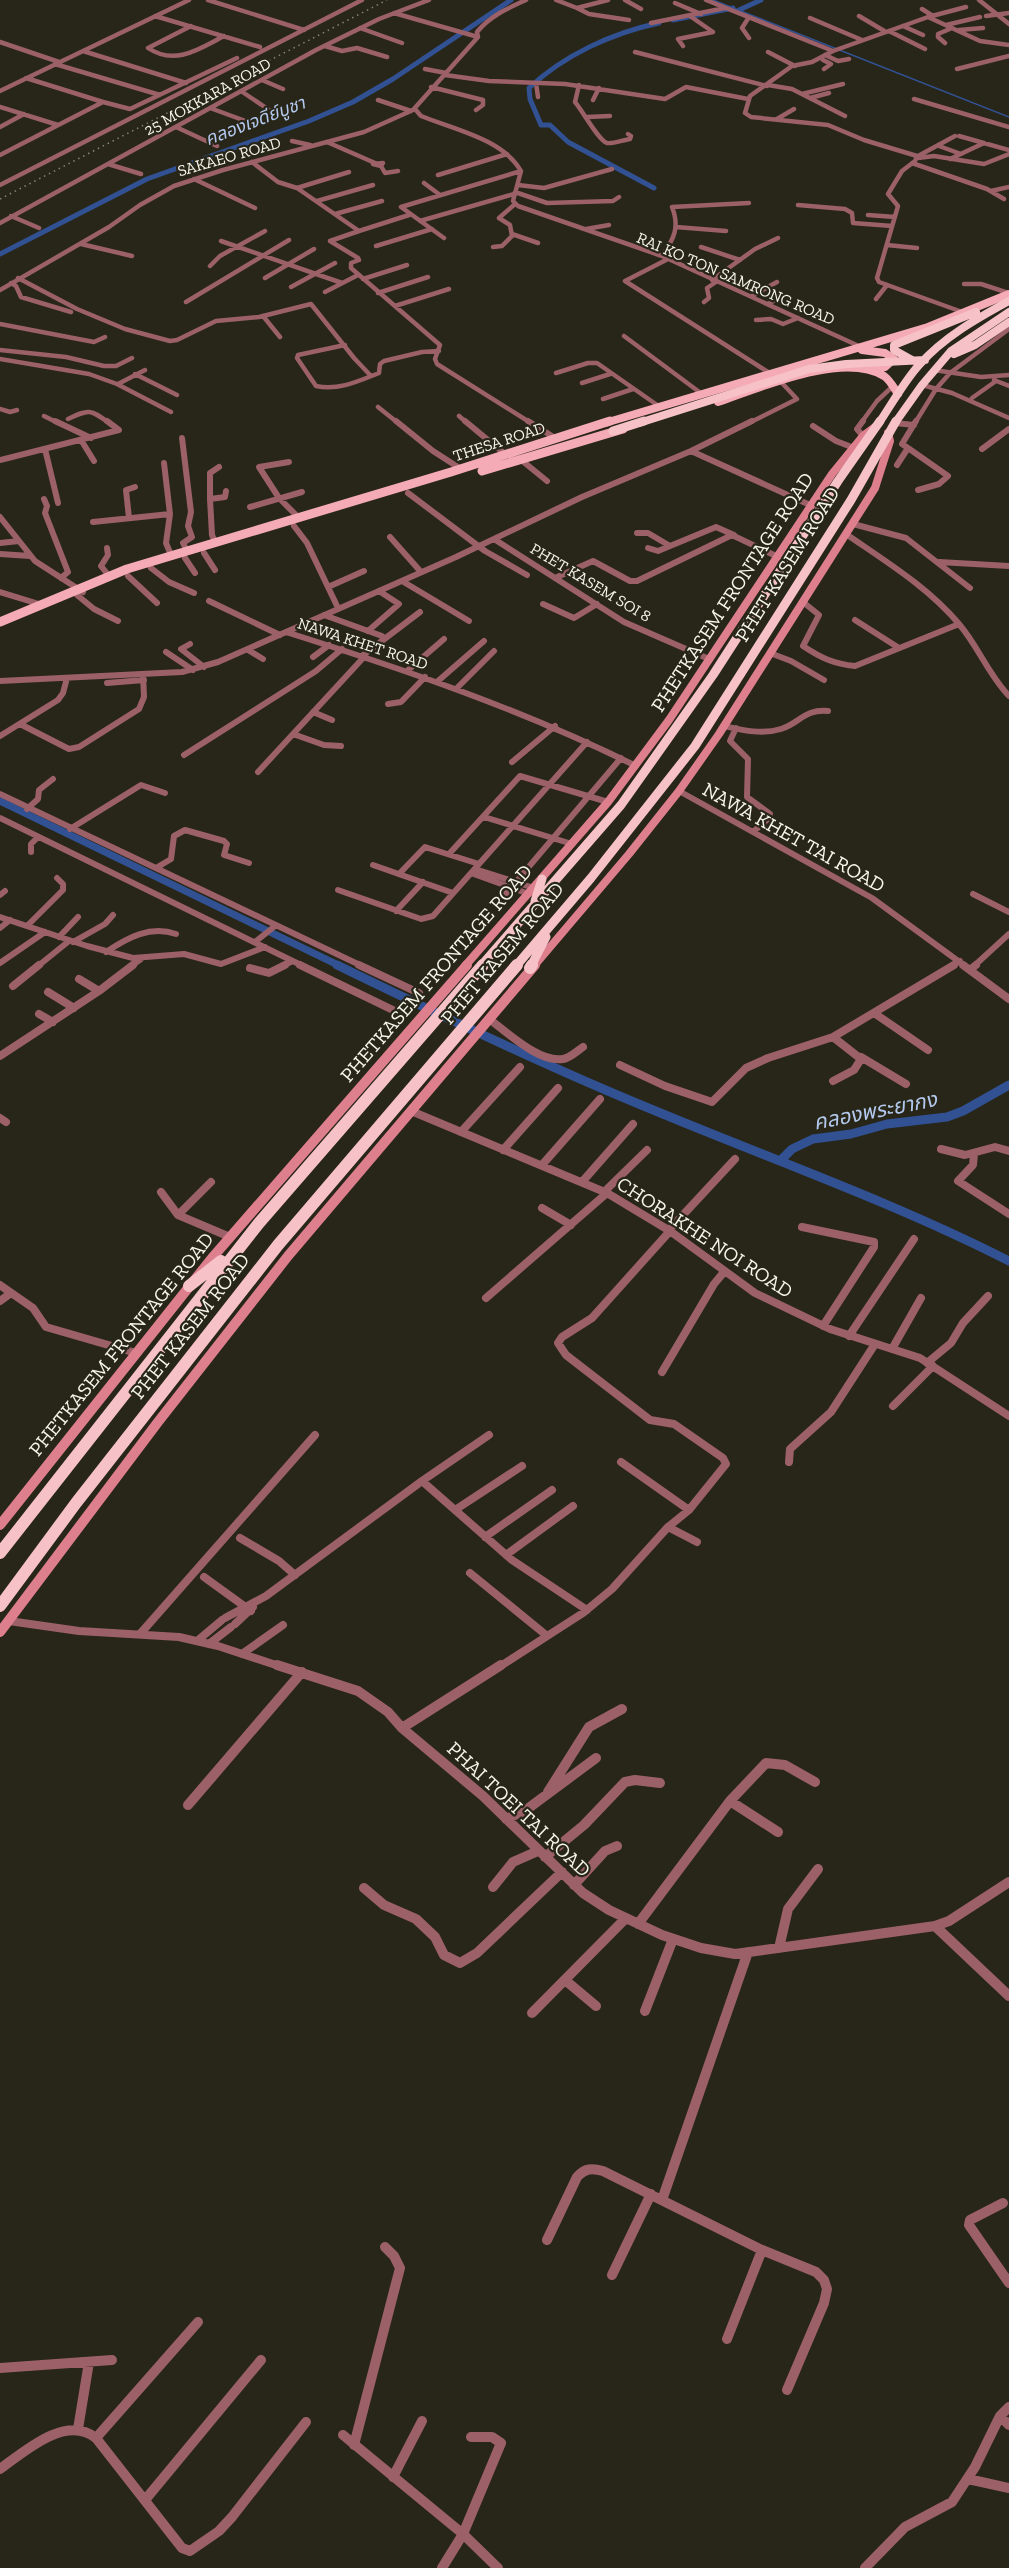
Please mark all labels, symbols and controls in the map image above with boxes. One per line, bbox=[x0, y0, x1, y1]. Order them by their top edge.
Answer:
street label: 25 MOKKARA ROAD bbox=[140, 54, 274, 139]
water label: คลองเจดีย์บูชา bbox=[202, 92, 309, 150]
street label: SAKAEO ROAD bbox=[175, 133, 283, 180]
street label: RAI KO TON SAMRONG ROAD bbox=[634, 228, 838, 329]
street label: THESA ROAD bbox=[451, 418, 548, 465]
street label: PHETKASEM FRONTAGE ROAD bbox=[646, 468, 818, 716]
street label: PHET KASEM ROAD bbox=[730, 482, 844, 646]
street label: PHET KASEM SOI 8 bbox=[527, 539, 655, 626]
street label: NAWA KHET ROAD bbox=[295, 613, 430, 674]
street label: NAWA KHET TAI ROAD bbox=[699, 777, 889, 897]
street label: PHETKASEM FRONTAGE ROAD bbox=[335, 859, 537, 1087]
street label: PHET KASEM ROAD bbox=[435, 877, 569, 1029]
water label: คลองพระยากง bbox=[811, 1086, 940, 1135]
street label: CHORAKHE NOI ROAD bbox=[613, 1171, 797, 1303]
street label: PHETKASEM FRONTAGE ROAD bbox=[23, 1227, 219, 1461]
street label: PHET KASEM ROAD bbox=[126, 1248, 254, 1404]
street label: PHAI TOEI TAI ROAD bbox=[442, 1736, 596, 1882]

